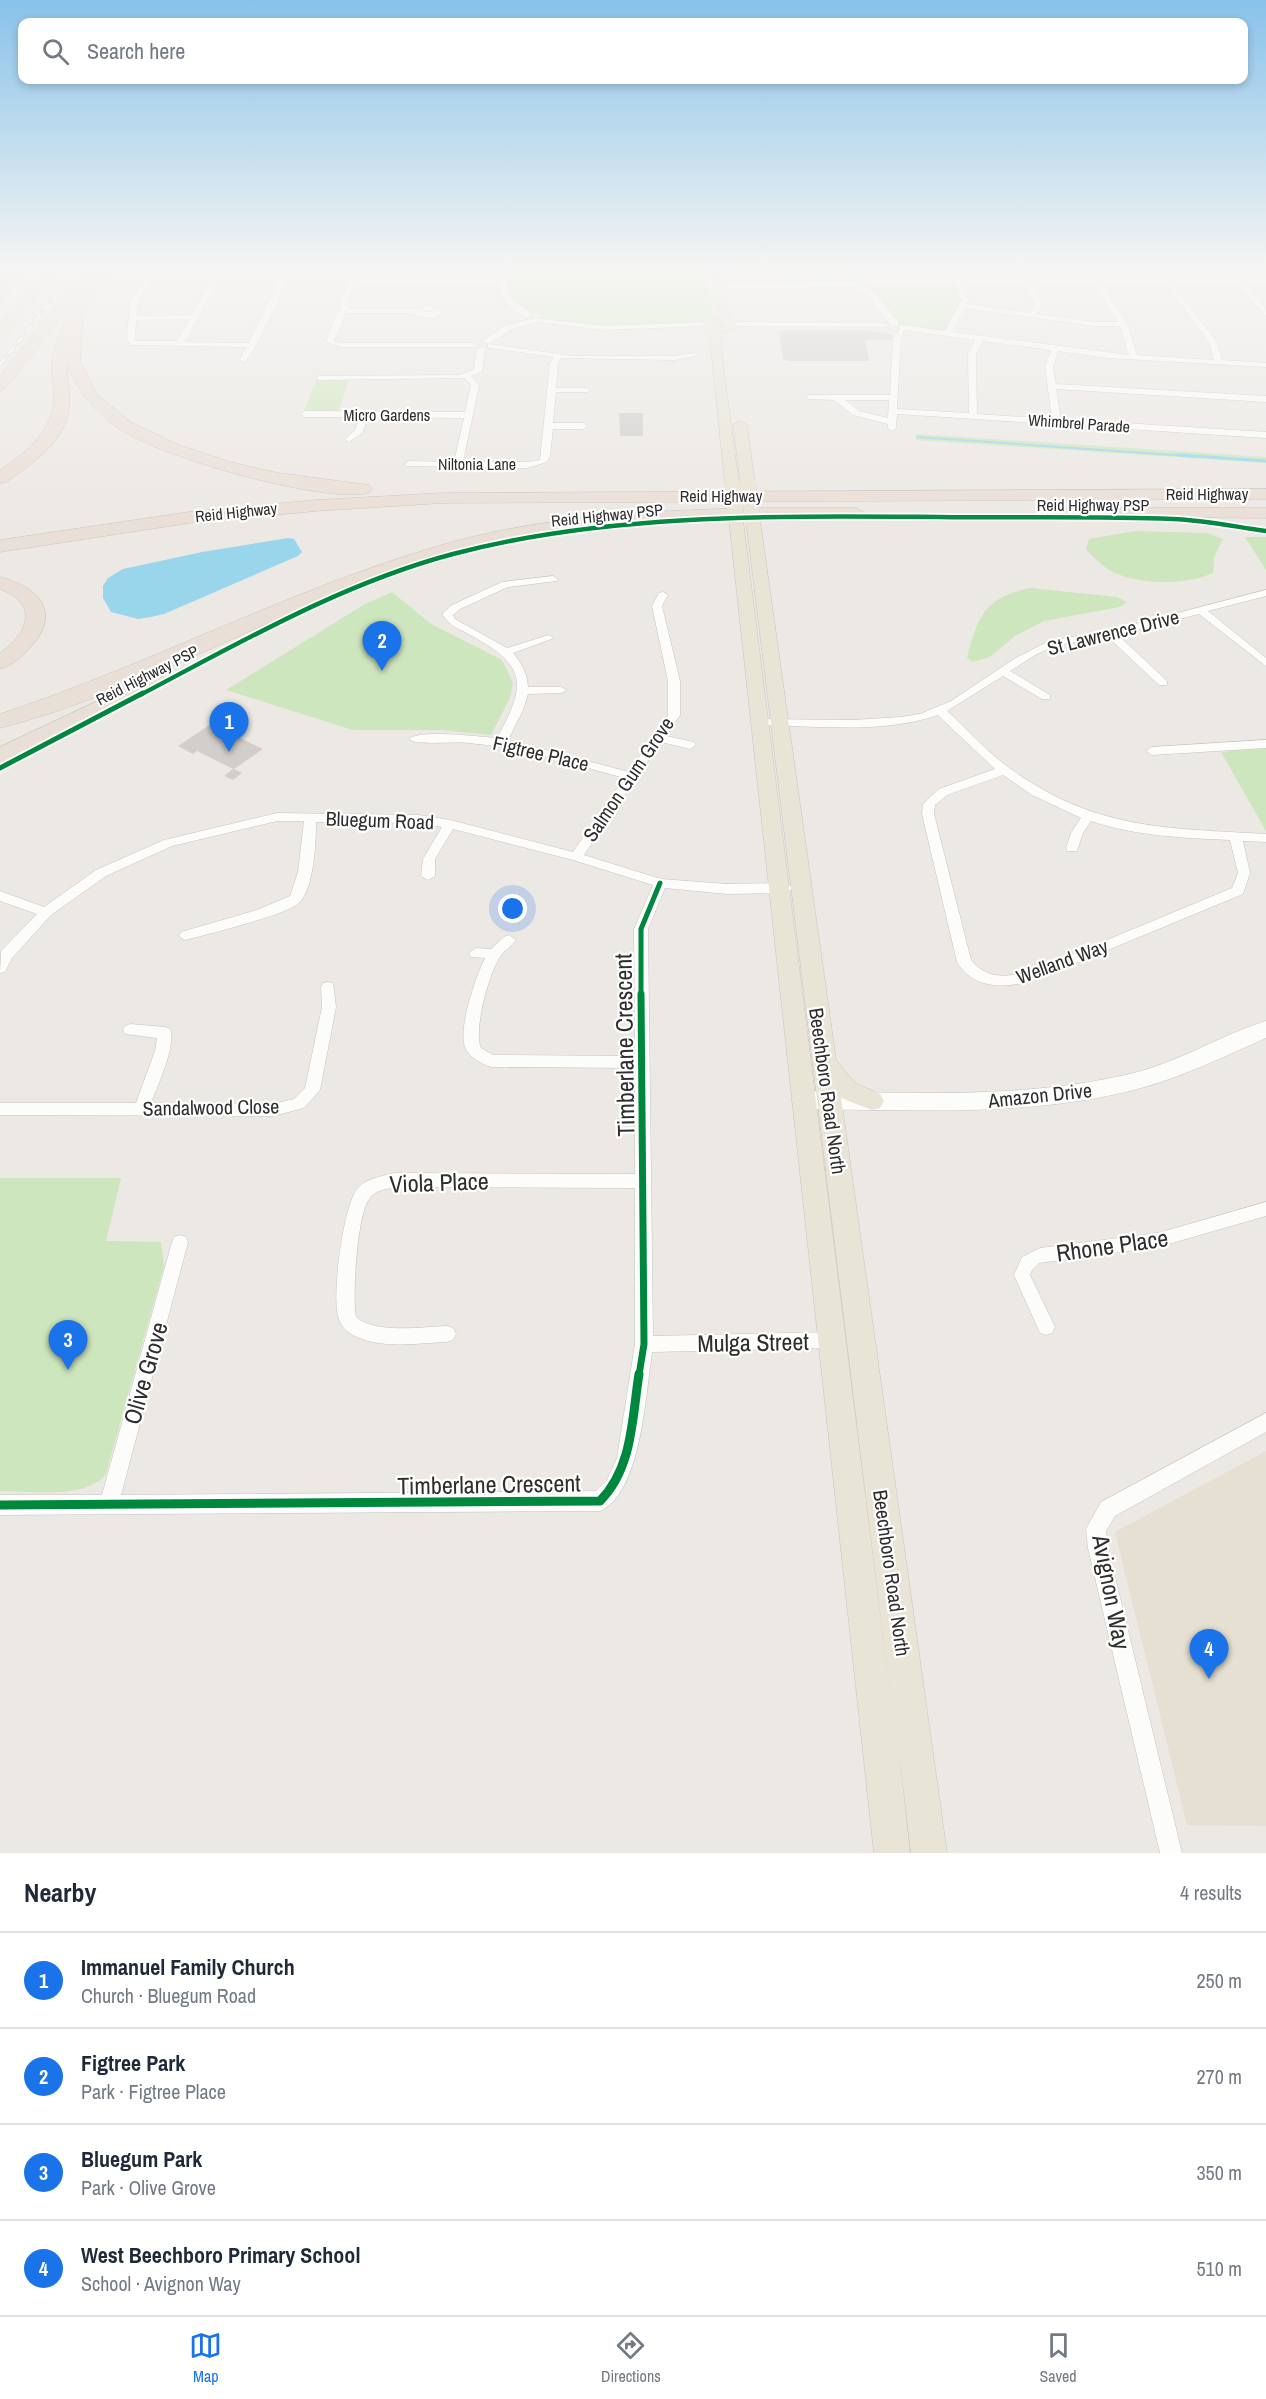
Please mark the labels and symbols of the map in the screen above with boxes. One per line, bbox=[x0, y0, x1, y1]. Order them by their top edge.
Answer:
street label: Micro Gardens bbox=[344, 404, 430, 426]
street label: Whimbrel Parade bbox=[1027, 408, 1131, 438]
street label: Niltonia Lane bbox=[438, 453, 516, 475]
street label: Reid Highway bbox=[1166, 483, 1249, 505]
street label: Reid Highway bbox=[680, 485, 763, 507]
street label: Reid Highway PSP bbox=[1037, 494, 1149, 516]
street label: Reid Highway bbox=[194, 497, 279, 527]
street label: Reid Highway PSP bbox=[550, 498, 664, 532]
street label: St Lawrence Drive bbox=[1044, 603, 1182, 661]
pin: 2 bbox=[362, 622, 401, 671]
street label: Reid Highway PSP bbox=[92, 640, 202, 710]
pin: 1 bbox=[210, 702, 248, 752]
street label: Salmon Gum Grove bbox=[576, 711, 680, 847]
street label: Figtree Place bbox=[490, 729, 592, 777]
street label: Bluegum Road bbox=[325, 805, 435, 835]
your location bbox=[498, 894, 527, 923]
street label: Welland Way bbox=[1012, 932, 1112, 990]
street label: Timberlane Crescent bbox=[606, 953, 642, 1137]
street label: Beechboro Road North bbox=[803, 1006, 853, 1176]
street label: Amazon Drive bbox=[986, 1076, 1093, 1114]
street label: Sandalwood Close bbox=[142, 1092, 280, 1122]
street label: Viola Place bbox=[389, 1164, 489, 1200]
street label: Rhone Place bbox=[1054, 1221, 1170, 1269]
street label: Olive Grove bbox=[115, 1318, 175, 1428]
pin: 3 bbox=[48, 1320, 88, 1370]
street label: Mulga Street bbox=[697, 1325, 810, 1359]
street label: Timberlane Crescent bbox=[397, 1466, 581, 1502]
street label: Beechboro Road North bbox=[867, 1488, 917, 1658]
street label: Avignon Way bbox=[1085, 1531, 1139, 1652]
pin: 4 bbox=[1190, 1630, 1228, 1679]

